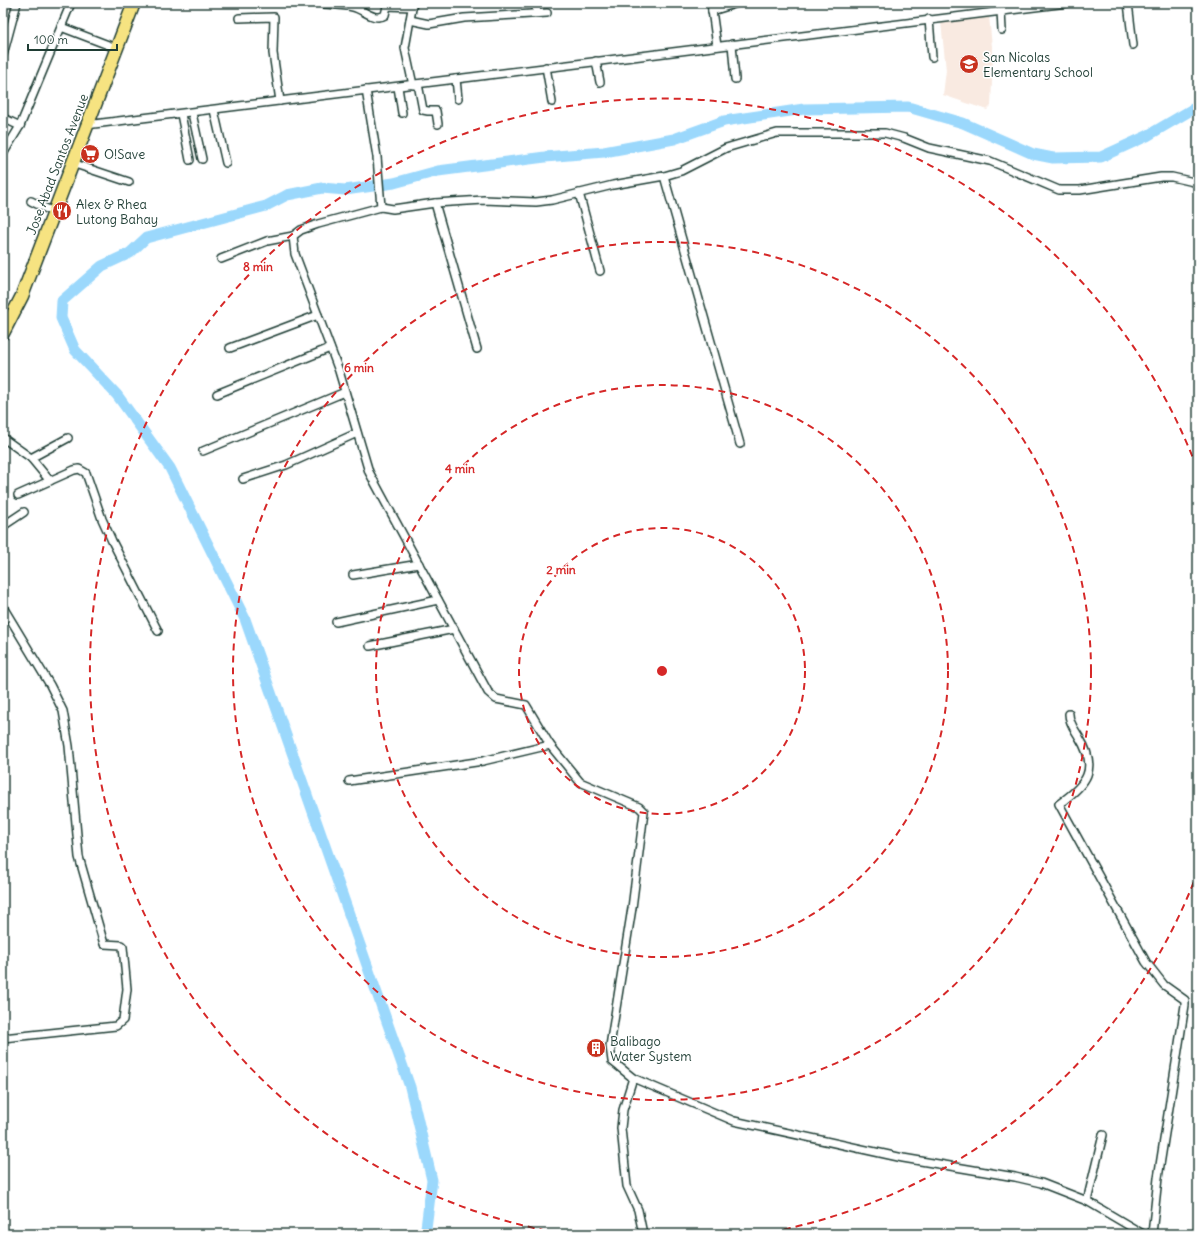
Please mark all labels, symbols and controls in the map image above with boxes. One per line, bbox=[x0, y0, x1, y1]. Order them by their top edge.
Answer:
scale bar bbox=[28, 26, 117, 52]
text: 100 m bbox=[34, 32, 68, 47]
place label: San Nicolas Elementary School bbox=[983, 49, 1093, 81]
school or university icon: San Nicolas Elementary School bbox=[958, 53, 980, 75]
street label: Jose Abad Santos Avenue bbox=[23, 91, 92, 237]
supermarket icon: O!Save bbox=[79, 143, 101, 165]
place label: O!Save bbox=[104, 146, 145, 163]
place label: Alex & Rhea Lutong Bahay bbox=[76, 196, 158, 228]
restaurant icon: Alex & Rhea Lutong Bahay bbox=[51, 200, 73, 222]
text: 8 min bbox=[243, 259, 273, 274]
text: 6 min bbox=[344, 360, 374, 375]
text: 4 min bbox=[445, 461, 475, 476]
text: 2 min bbox=[546, 562, 576, 577]
centre of rings bbox=[655, 664, 669, 678]
place label: Balibago Water System bbox=[610, 1033, 692, 1065]
building icon: Balibago Water System bbox=[585, 1037, 607, 1059]

